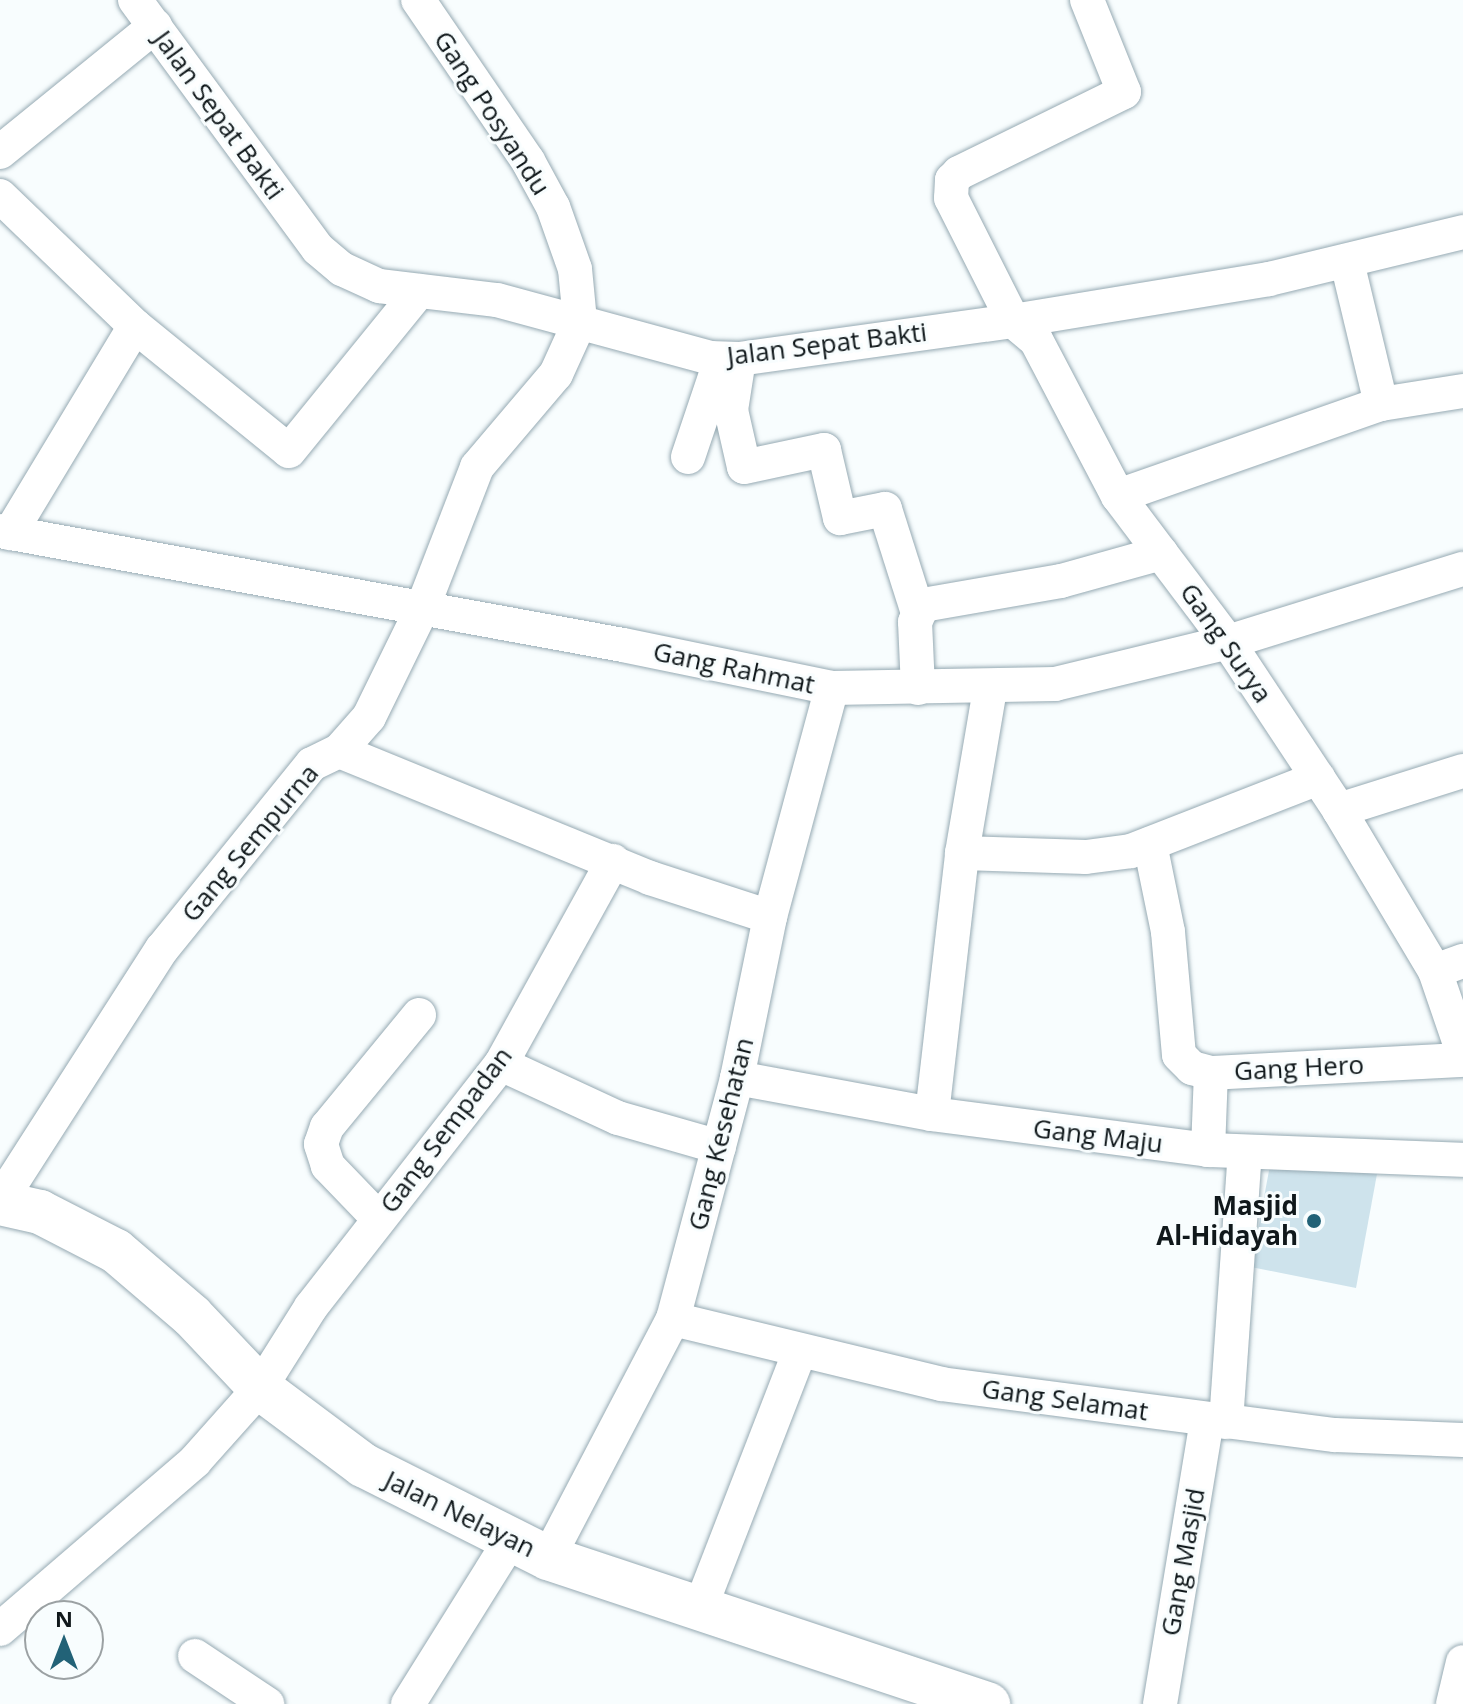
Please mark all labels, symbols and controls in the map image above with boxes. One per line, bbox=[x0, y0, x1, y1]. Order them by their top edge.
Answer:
street label: Jalan Sepat Bakti bbox=[147, 24, 291, 206]
street label: Gang Posyandu bbox=[427, 25, 557, 201]
street label: Jalan Sepat Bakti bbox=[725, 316, 929, 372]
street label: Gang Surya bbox=[1174, 577, 1278, 709]
street label: Gang Rahmat bbox=[650, 636, 818, 700]
street label: Gang Sempurna bbox=[175, 758, 325, 928]
street label: Gang Kesehatan bbox=[682, 1034, 760, 1234]
street label: Gang Sempadan bbox=[373, 1041, 519, 1219]
street label: Gang Hero bbox=[1233, 1049, 1365, 1087]
street label: Gang Maju bbox=[1031, 1113, 1165, 1159]
place label: Masjid Al-Hidayah bbox=[1156, 1190, 1298, 1252]
marker: Masjid Al-Hidayah bbox=[1305, 1212, 1323, 1230]
street label: Gang Selamat bbox=[980, 1373, 1150, 1427]
street label: Jalan Nelayan bbox=[380, 1464, 540, 1564]
street label: Gang Masjid bbox=[1155, 1486, 1211, 1638]
north arrow bbox=[24, 1600, 104, 1680]
text: N bbox=[55, 1603, 73, 1633]

